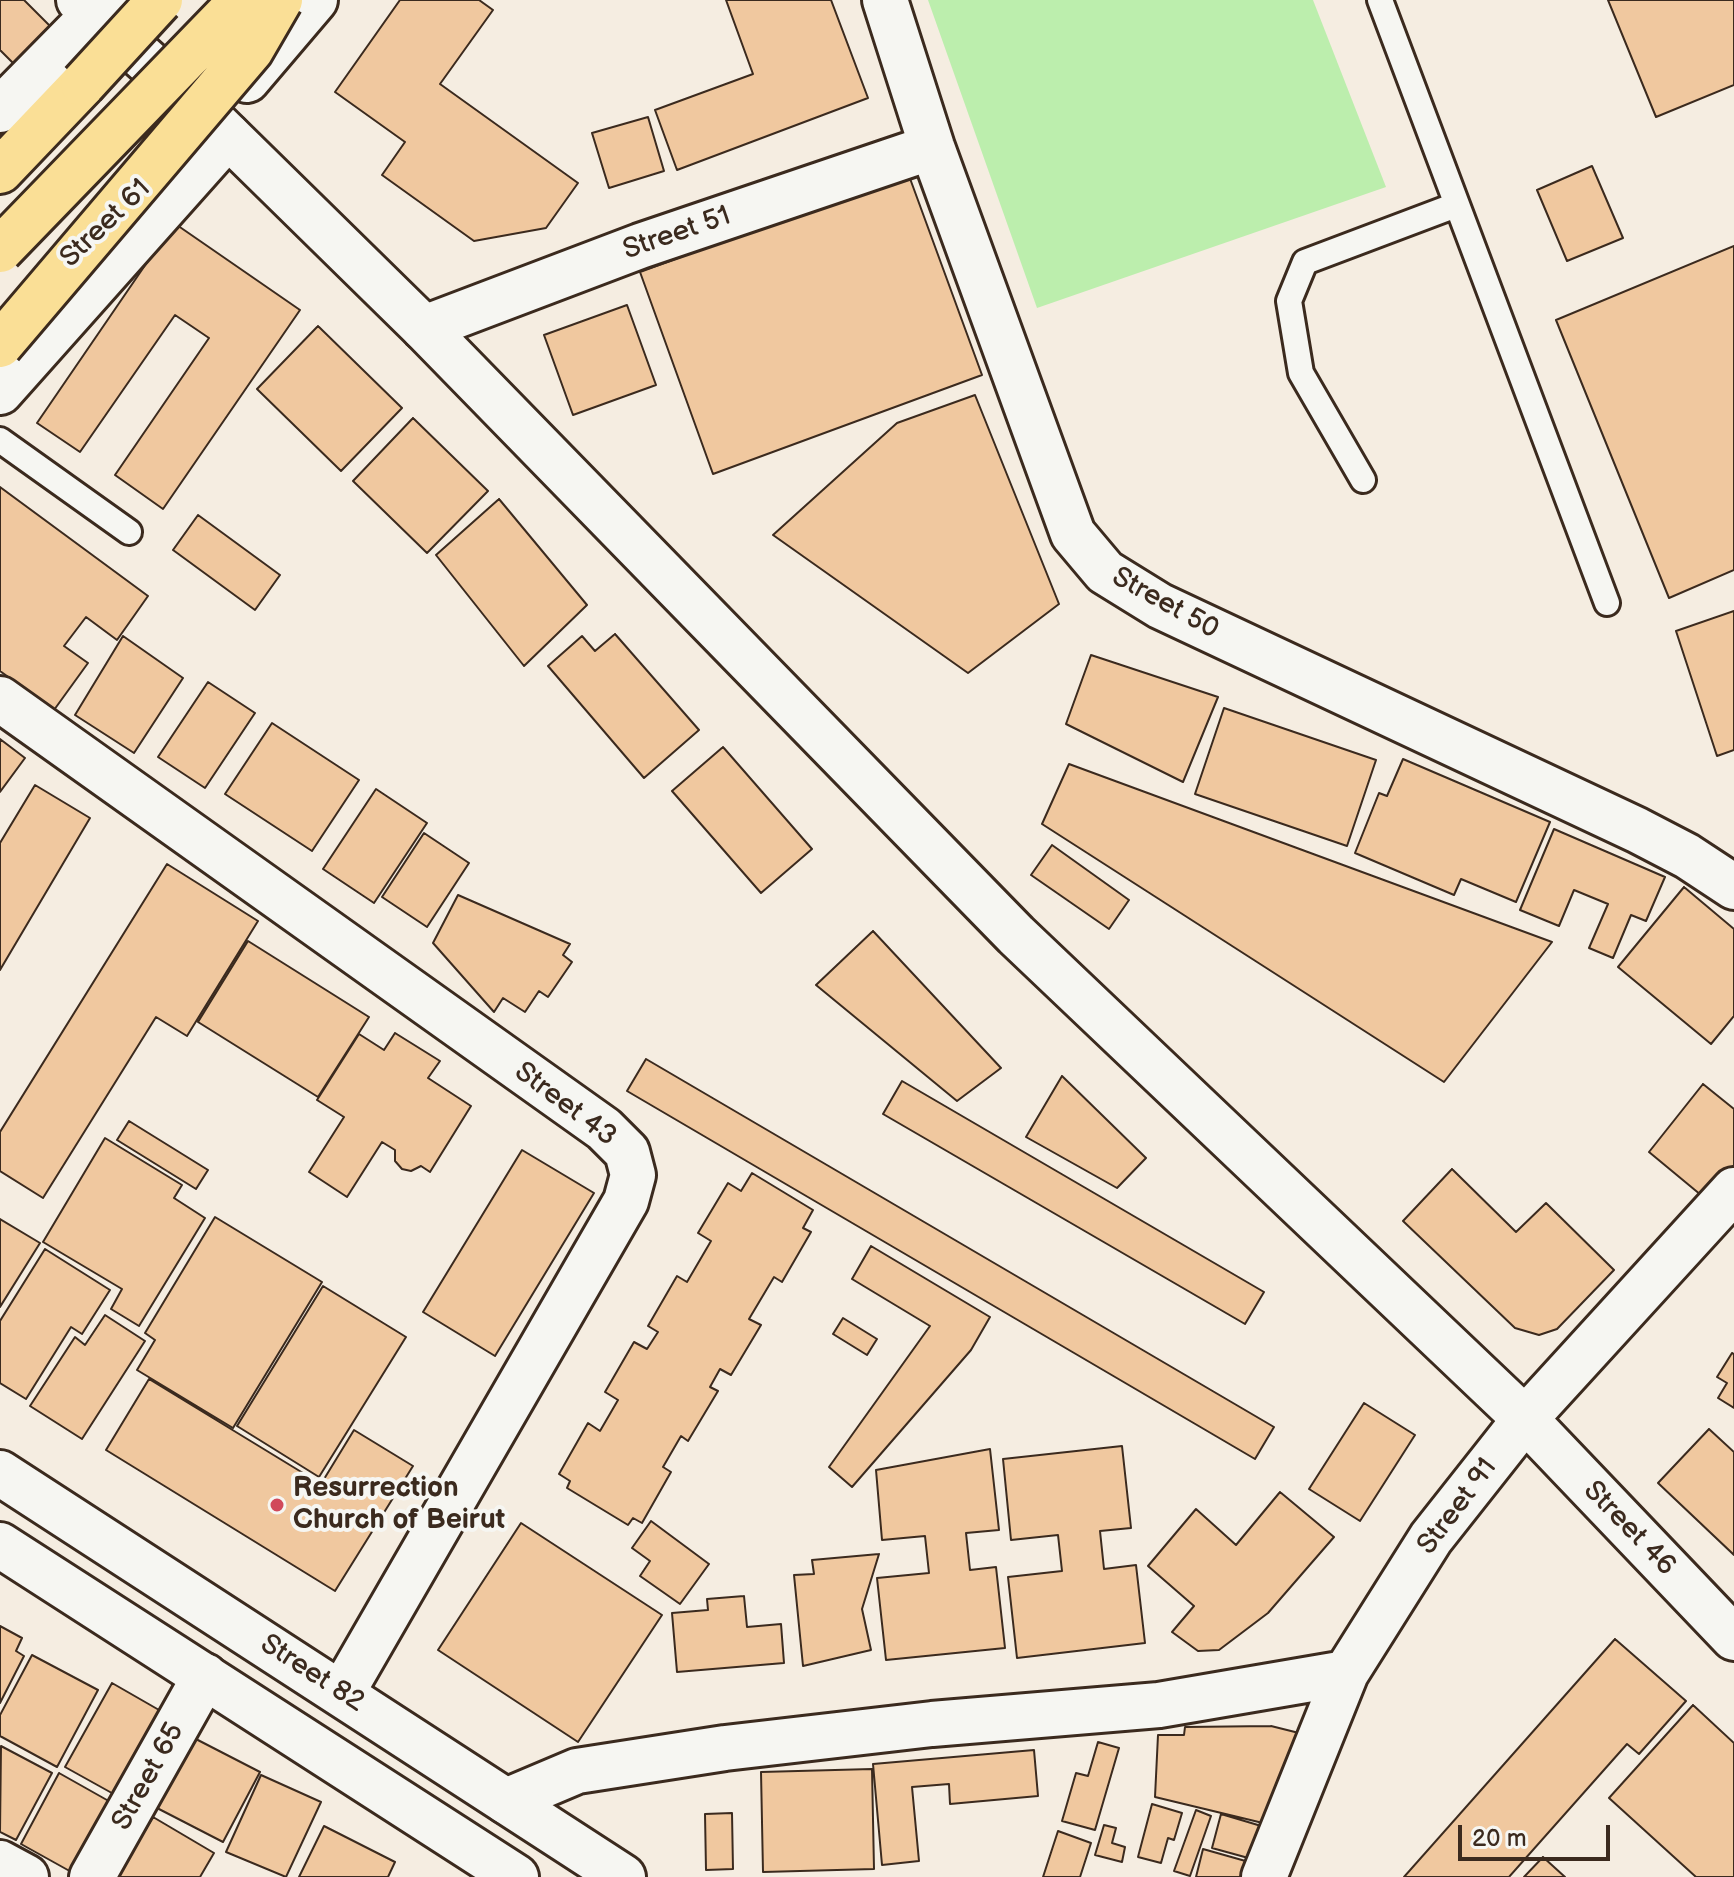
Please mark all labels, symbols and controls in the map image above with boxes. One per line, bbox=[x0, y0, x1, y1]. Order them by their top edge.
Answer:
street label: Street 61 bbox=[54, 173, 158, 275]
street label: Street 51 bbox=[619, 200, 735, 268]
street label: Street 50 bbox=[1106, 561, 1224, 647]
street label: Street 43 bbox=[507, 1056, 623, 1154]
street label: Street 91 bbox=[1411, 1452, 1505, 1562]
place label: Resurrection Church of Beirut bbox=[293, 1472, 505, 1538]
street label: Street 46 bbox=[1576, 1475, 1682, 1583]
marker: Resurrection Church of Beirut bbox=[268, 1496, 286, 1514]
street label: Street 82 bbox=[254, 1628, 370, 1720]
street label: Street 65 bbox=[106, 1717, 192, 1837]
scale bar bbox=[1462, 1809, 1614, 1859]
text: 20 m bbox=[1472, 1824, 1527, 1853]

